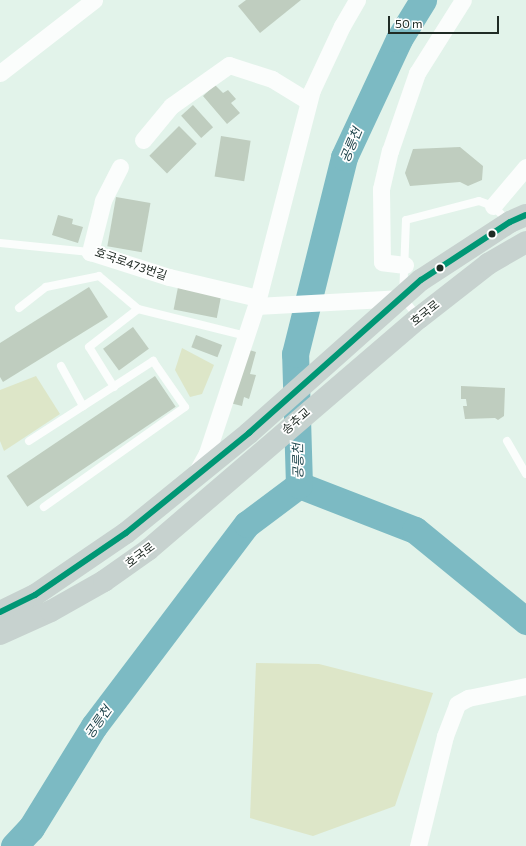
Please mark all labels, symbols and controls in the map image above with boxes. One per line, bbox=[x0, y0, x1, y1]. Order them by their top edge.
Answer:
scale bar bbox=[390, 8, 501, 34]
text: 50 m bbox=[395, 16, 423, 30]
water label: 공릉천 bbox=[337, 125, 365, 165]
unlabelled marker bbox=[487, 229, 497, 239]
street label: 호국로473번길 bbox=[93, 245, 169, 283]
unlabelled marker bbox=[435, 263, 445, 273]
street label: 호국로 bbox=[408, 297, 442, 329]
street label: 송추교 bbox=[279, 405, 313, 437]
water label: 공릉천 bbox=[290, 443, 306, 479]
street label: 호국로 bbox=[122, 539, 158, 571]
water label: 공릉천 bbox=[81, 703, 115, 741]

